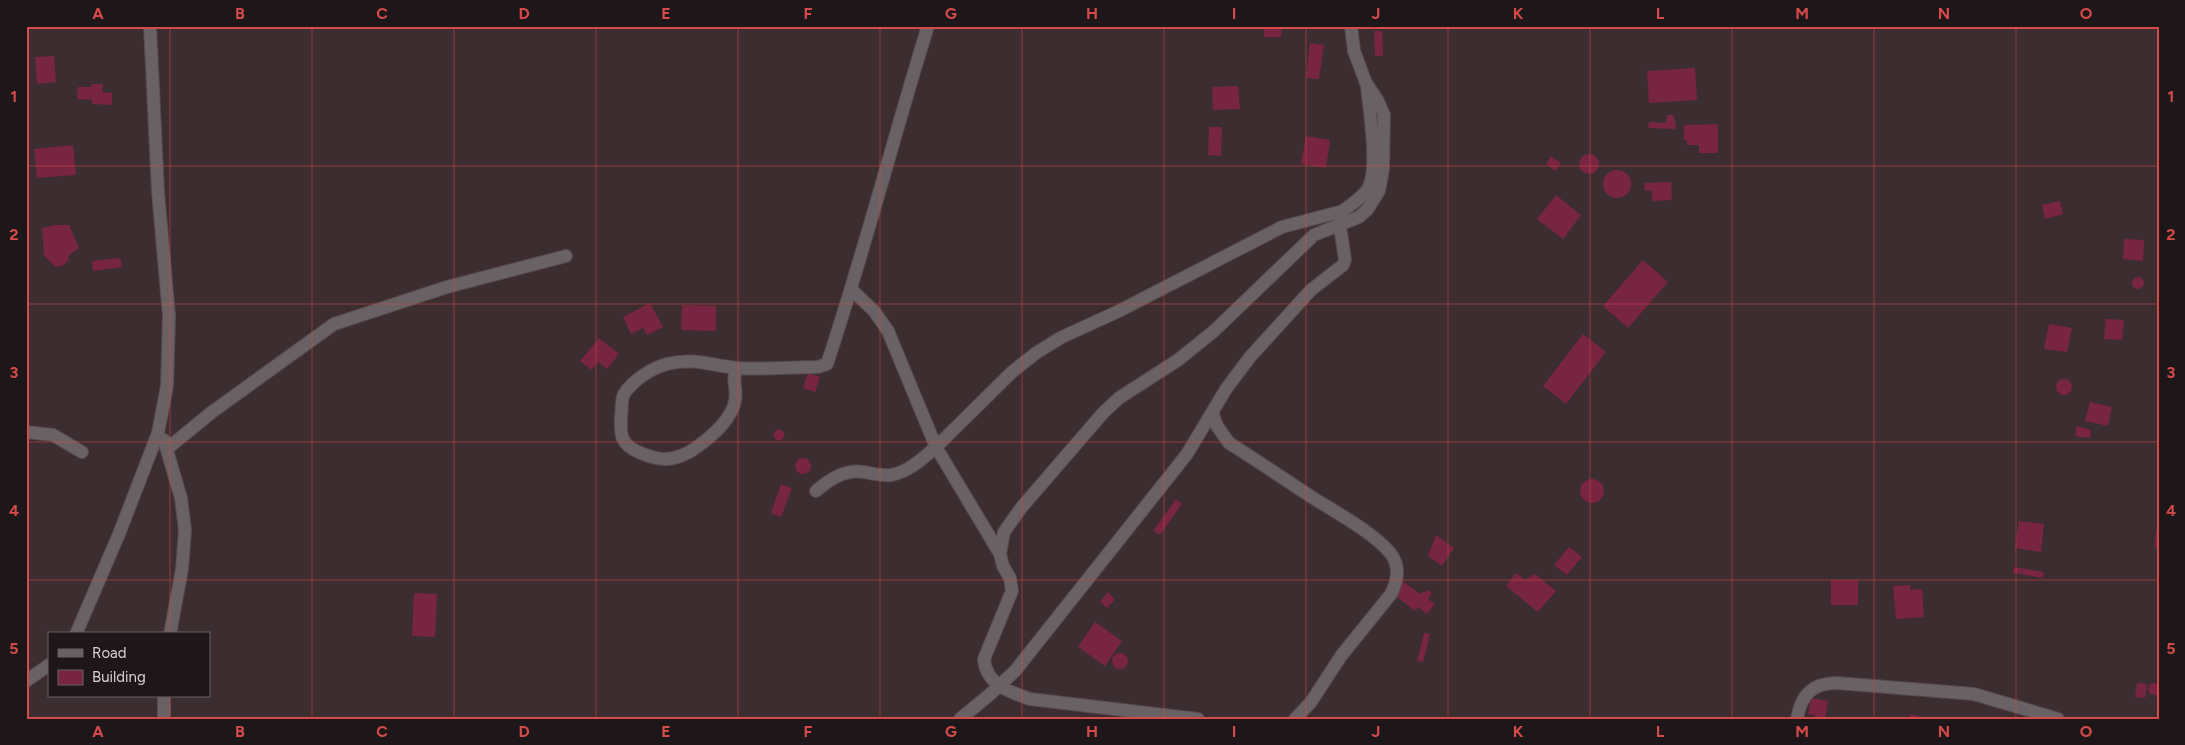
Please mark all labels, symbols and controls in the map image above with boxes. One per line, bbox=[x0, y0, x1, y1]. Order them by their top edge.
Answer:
text: A bbox=[92, 4, 104, 23]
text: B bbox=[235, 4, 245, 23]
text: C bbox=[376, 4, 388, 23]
text: D bbox=[518, 4, 530, 23]
text: E bbox=[661, 4, 671, 23]
text: F bbox=[804, 4, 813, 23]
text: G bbox=[945, 4, 957, 23]
text: H bbox=[1086, 4, 1098, 23]
text: I bbox=[1232, 4, 1236, 23]
text: J bbox=[1372, 4, 1380, 23]
text: K bbox=[1513, 4, 1524, 23]
text: L bbox=[1656, 4, 1665, 23]
text: M bbox=[1795, 4, 1809, 23]
text: N bbox=[1938, 4, 1950, 23]
text: O bbox=[2080, 4, 2093, 23]
text: 1 bbox=[11, 87, 17, 106]
text: 1 bbox=[2168, 87, 2174, 106]
text: 2 bbox=[9, 225, 19, 244]
text: 2 bbox=[2166, 225, 2176, 244]
text: 3 bbox=[10, 363, 19, 382]
text: 3 bbox=[2167, 363, 2176, 382]
text: 4 bbox=[9, 501, 19, 520]
text: 4 bbox=[2166, 501, 2176, 520]
legend bbox=[48, 632, 210, 698]
text: 5 bbox=[9, 639, 19, 658]
text: 5 bbox=[2166, 639, 2176, 658]
text: Road bbox=[92, 644, 127, 662]
text: Building bbox=[92, 668, 146, 686]
text: A bbox=[92, 722, 104, 741]
text: B bbox=[235, 722, 245, 741]
text: C bbox=[376, 722, 388, 741]
text: D bbox=[518, 722, 530, 741]
text: E bbox=[661, 722, 671, 741]
text: F bbox=[804, 722, 813, 741]
text: G bbox=[945, 722, 957, 741]
text: H bbox=[1086, 722, 1098, 741]
text: I bbox=[1232, 722, 1236, 741]
text: J bbox=[1372, 722, 1380, 741]
text: K bbox=[1513, 722, 1524, 741]
text: L bbox=[1656, 722, 1665, 741]
text: M bbox=[1795, 722, 1809, 741]
text: N bbox=[1938, 722, 1950, 741]
text: O bbox=[2080, 722, 2093, 741]

